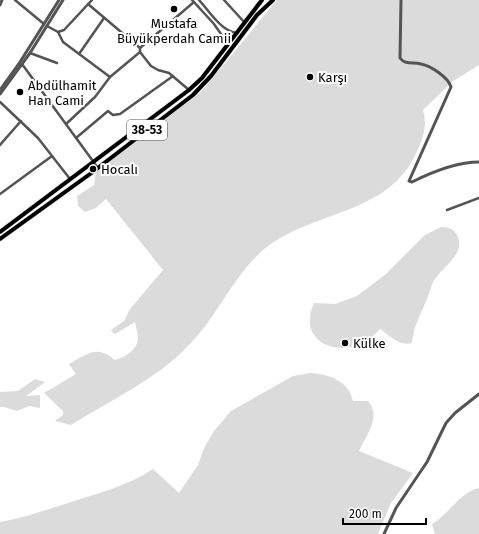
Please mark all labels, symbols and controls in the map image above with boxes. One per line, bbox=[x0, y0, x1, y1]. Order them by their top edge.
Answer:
marker: Mustafa Büyükperdah Camii bbox=[169, 4, 179, 14]
place label: Mustafa Büyükperdah Camii bbox=[117, 16, 231, 46]
place label: Karşı bbox=[318, 70, 347, 85]
marker: Karşı bbox=[305, 72, 315, 82]
place label: Abdülhamit Han Cami bbox=[28, 78, 97, 108]
marker: Abdülhamit Han Cami bbox=[15, 87, 25, 97]
road number: 38-53 bbox=[127, 120, 167, 140]
place label: Hocalı bbox=[101, 162, 138, 177]
marker: Hocalı bbox=[88, 164, 98, 174]
place label: Külke bbox=[353, 336, 386, 351]
marker: Külke bbox=[340, 338, 350, 348]
scale bar bbox=[343, 500, 426, 526]
text: 200 m bbox=[349, 507, 382, 521]

